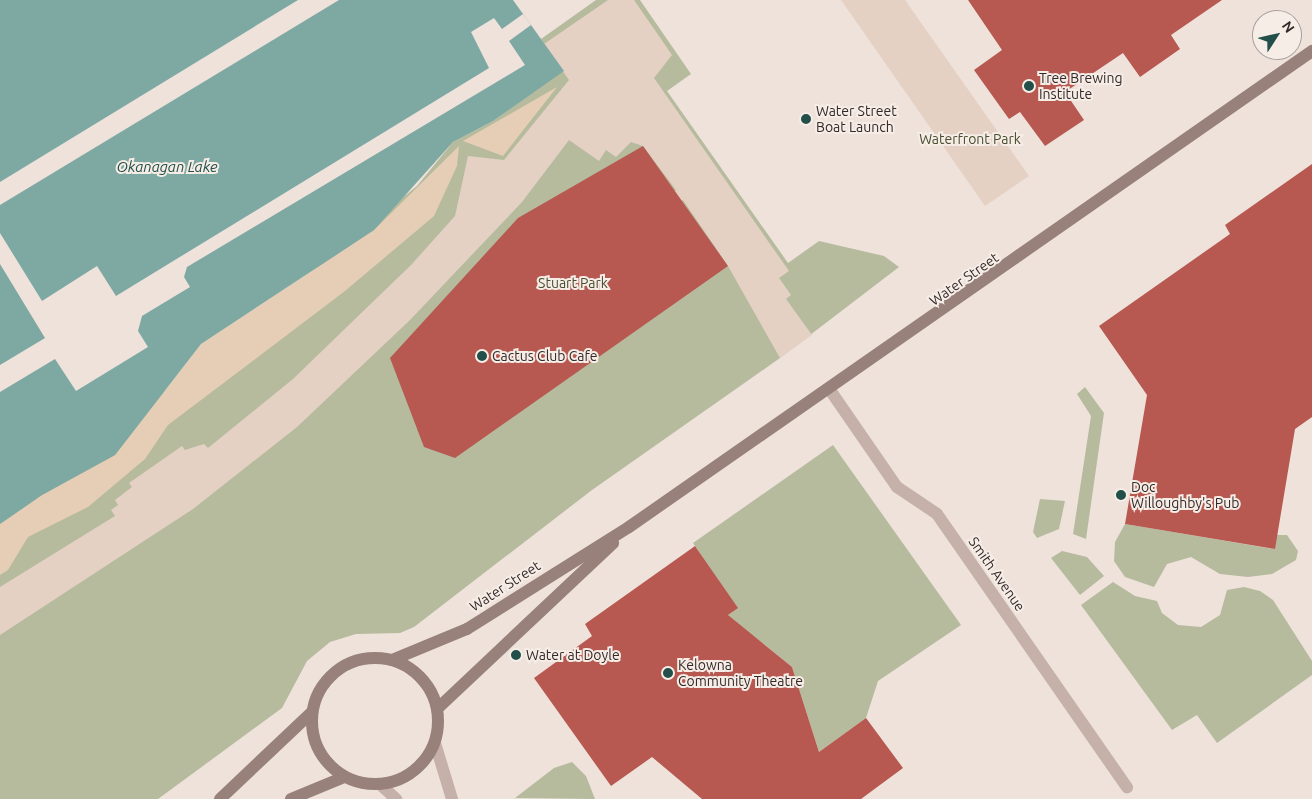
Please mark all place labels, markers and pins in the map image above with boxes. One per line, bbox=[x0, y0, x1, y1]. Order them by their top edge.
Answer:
place label: Tree Brewing Institute bbox=[1039, 70, 1122, 102]
marker: Tree Brewing Institute bbox=[1023, 80, 1035, 92]
place label: Water Street Boat Launch bbox=[816, 103, 897, 136]
marker: Water Street Boat Launch bbox=[800, 113, 812, 125]
place label: Cactus Club Cafe bbox=[492, 348, 598, 364]
marker: Cactus Club Cafe bbox=[476, 350, 488, 362]
place label: Doc Willoughby's Pub bbox=[1131, 479, 1239, 512]
marker: Doc Willoughby's Pub bbox=[1115, 489, 1127, 501]
place label: Water at Doyle bbox=[526, 647, 620, 663]
marker: Water at Doyle bbox=[510, 649, 522, 661]
place label: Kelowna Community Theatre bbox=[678, 657, 803, 690]
marker: Kelowna Community Theatre bbox=[662, 667, 674, 679]

